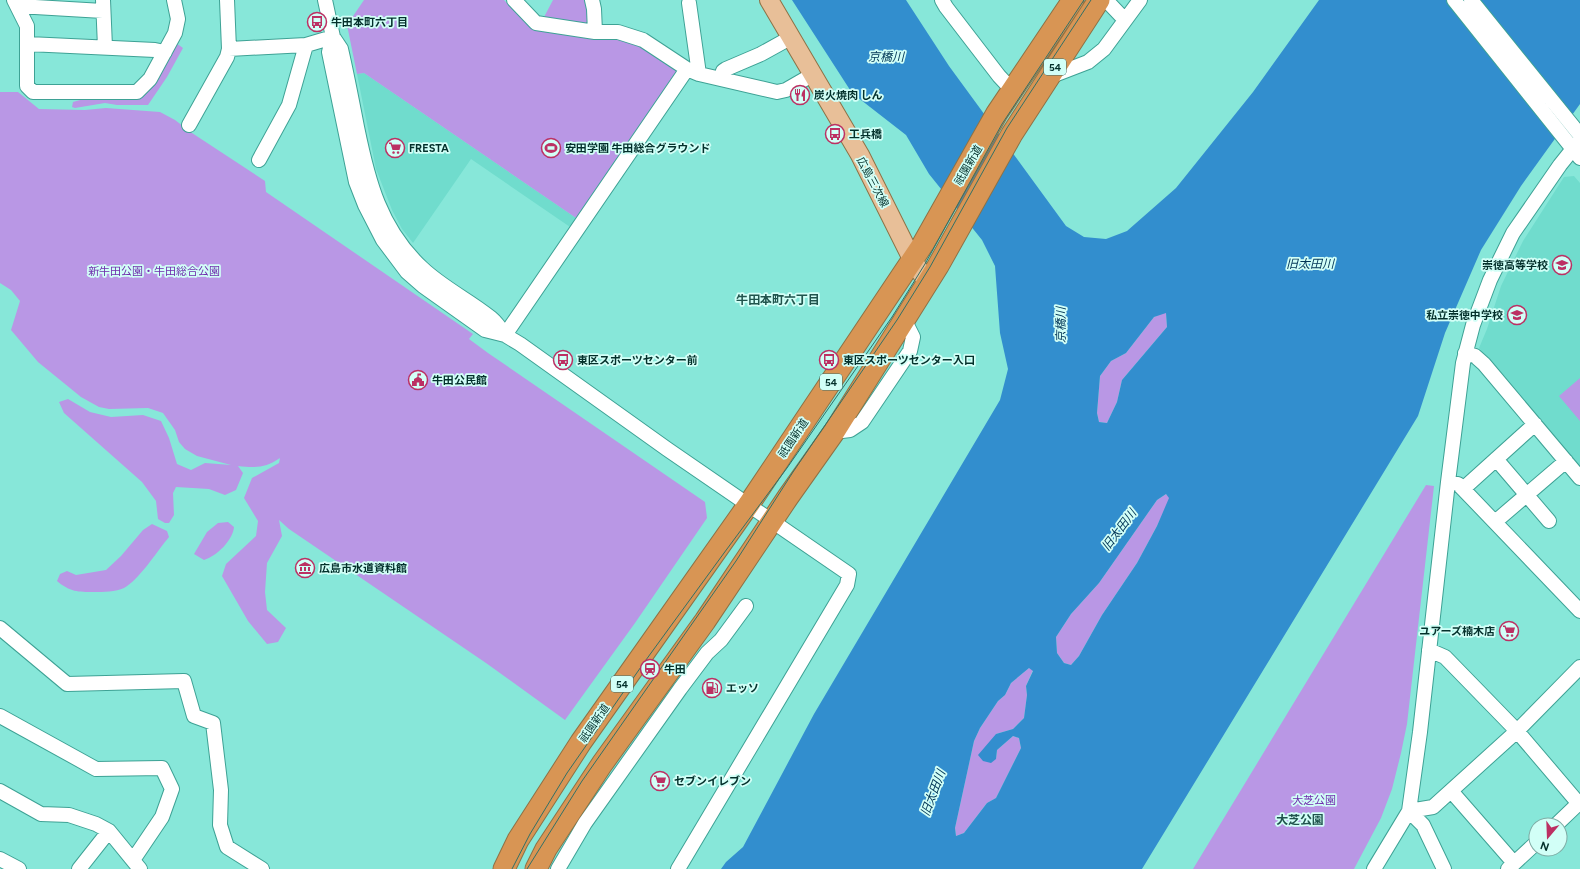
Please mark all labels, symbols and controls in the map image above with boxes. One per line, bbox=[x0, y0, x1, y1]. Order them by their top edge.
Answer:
bus stop icon: 牛田本町六丁目 bbox=[306, 11, 328, 33]
place label: 牛田本町六丁目 bbox=[331, 16, 408, 29]
water label: 京橋川 bbox=[868, 50, 906, 64]
road number: 54 bbox=[1044, 59, 1066, 75]
restaurant icon: 炭火焼肉 しん bbox=[789, 84, 811, 106]
place label: 炭火焼肉 しん bbox=[814, 89, 883, 102]
bus stop icon: 工兵橋 bbox=[824, 123, 846, 145]
place label: 工兵橋 bbox=[849, 128, 882, 141]
supermarket icon: FRESTA bbox=[384, 137, 406, 159]
sports icon: 安田学園 牛田総合グラウンド bbox=[540, 137, 562, 159]
place label: FRESTA bbox=[409, 142, 449, 155]
place label: 安田学園 牛田総合グラウンド bbox=[565, 142, 711, 155]
street label: 祇園新道 bbox=[952, 143, 985, 188]
street label: 広島三次線 bbox=[854, 155, 891, 210]
school or university icon: 崇徳高等学校 bbox=[1551, 254, 1573, 276]
water label: 旧太田川 bbox=[1286, 257, 1336, 271]
place label: 崇徳高等学校 bbox=[1482, 259, 1548, 272]
park label: 新牛田公園・牛田総合公園 bbox=[88, 265, 220, 278]
district label: 牛田本町六丁目 bbox=[736, 293, 820, 307]
school or university icon: 私立崇徳中学校 bbox=[1506, 304, 1528, 326]
water label: 京橋川 bbox=[1054, 305, 1068, 343]
place label: 私立崇徳中学校 bbox=[1426, 309, 1503, 322]
bus stop icon: 東区スポーツセンター前 bbox=[552, 349, 574, 371]
bus stop icon: 東区スポーツセンター入口 bbox=[818, 349, 840, 371]
place label: 東区スポーツセンター前 bbox=[577, 354, 698, 367]
place label: 東区スポーツセンター入口 bbox=[843, 354, 975, 367]
public building icon: 牛田公民館 bbox=[407, 369, 429, 391]
place label: 牛田公民館 bbox=[432, 374, 487, 387]
road number: 54 bbox=[820, 374, 842, 390]
street label: 祇園新道 bbox=[776, 416, 811, 460]
water label: 旧太田川 bbox=[1099, 505, 1140, 553]
museum icon: 広島市水道資料館 bbox=[294, 557, 316, 579]
place label: 広島市水道資料館 bbox=[319, 562, 407, 575]
supermarket icon: ユアーズ楠木店 bbox=[1498, 620, 1520, 642]
place label: ユアーズ楠木店 bbox=[1419, 625, 1495, 638]
station icon: 牛田 bbox=[639, 658, 661, 680]
place label: 牛田 bbox=[664, 663, 686, 676]
road number: 54 bbox=[611, 676, 633, 692]
fuel station icon: エッソ bbox=[701, 677, 723, 699]
place label: エッソ bbox=[726, 682, 759, 695]
street label: 祇園新道 bbox=[576, 702, 612, 745]
water label: 旧太田川 bbox=[918, 766, 949, 818]
supermarket icon: セブンイレブン bbox=[649, 770, 671, 792]
place label: セブンイレブン bbox=[674, 775, 751, 788]
park label: 大芝公園 bbox=[1292, 794, 1336, 807]
district label: 大芝公園 bbox=[1276, 813, 1324, 827]
north arrow bbox=[1528, 817, 1568, 857]
text: N bbox=[1539, 838, 1551, 854]

